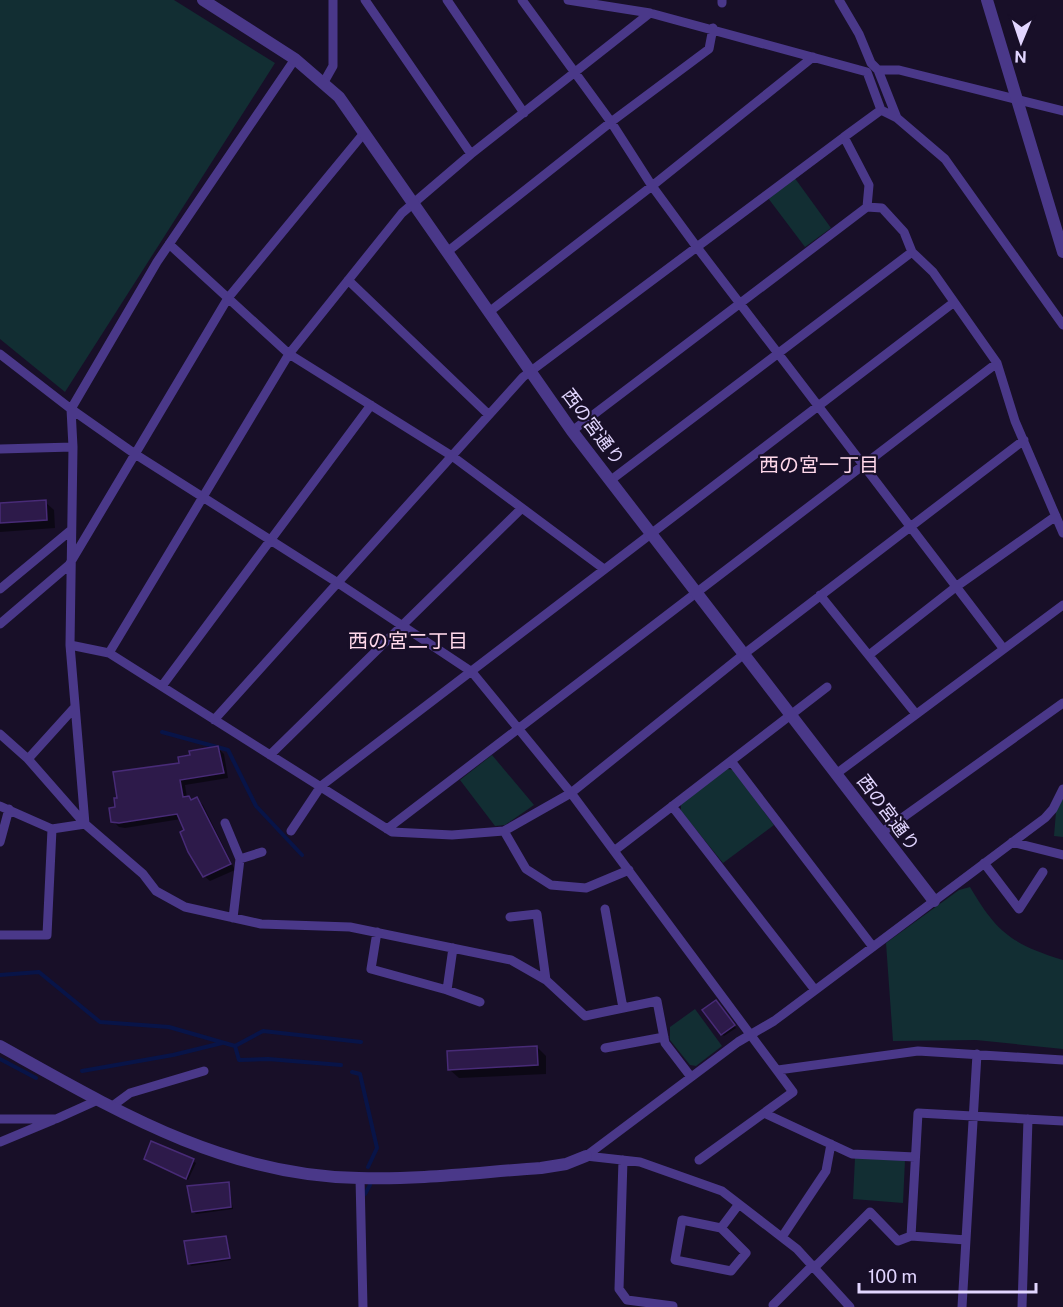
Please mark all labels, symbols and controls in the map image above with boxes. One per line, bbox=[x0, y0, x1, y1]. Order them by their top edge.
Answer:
north arrow bbox=[991, 12, 1051, 72]
text: N bbox=[1014, 47, 1027, 66]
street label: 西の宮通り bbox=[558, 384, 629, 469]
district label: 西の宮一丁目 bbox=[759, 453, 879, 477]
district label: 西の宮二丁目 bbox=[348, 629, 468, 653]
street label: 西の宮通り bbox=[853, 770, 924, 855]
scale bar bbox=[859, 1256, 1036, 1294]
text: 100 m bbox=[868, 1266, 917, 1287]

